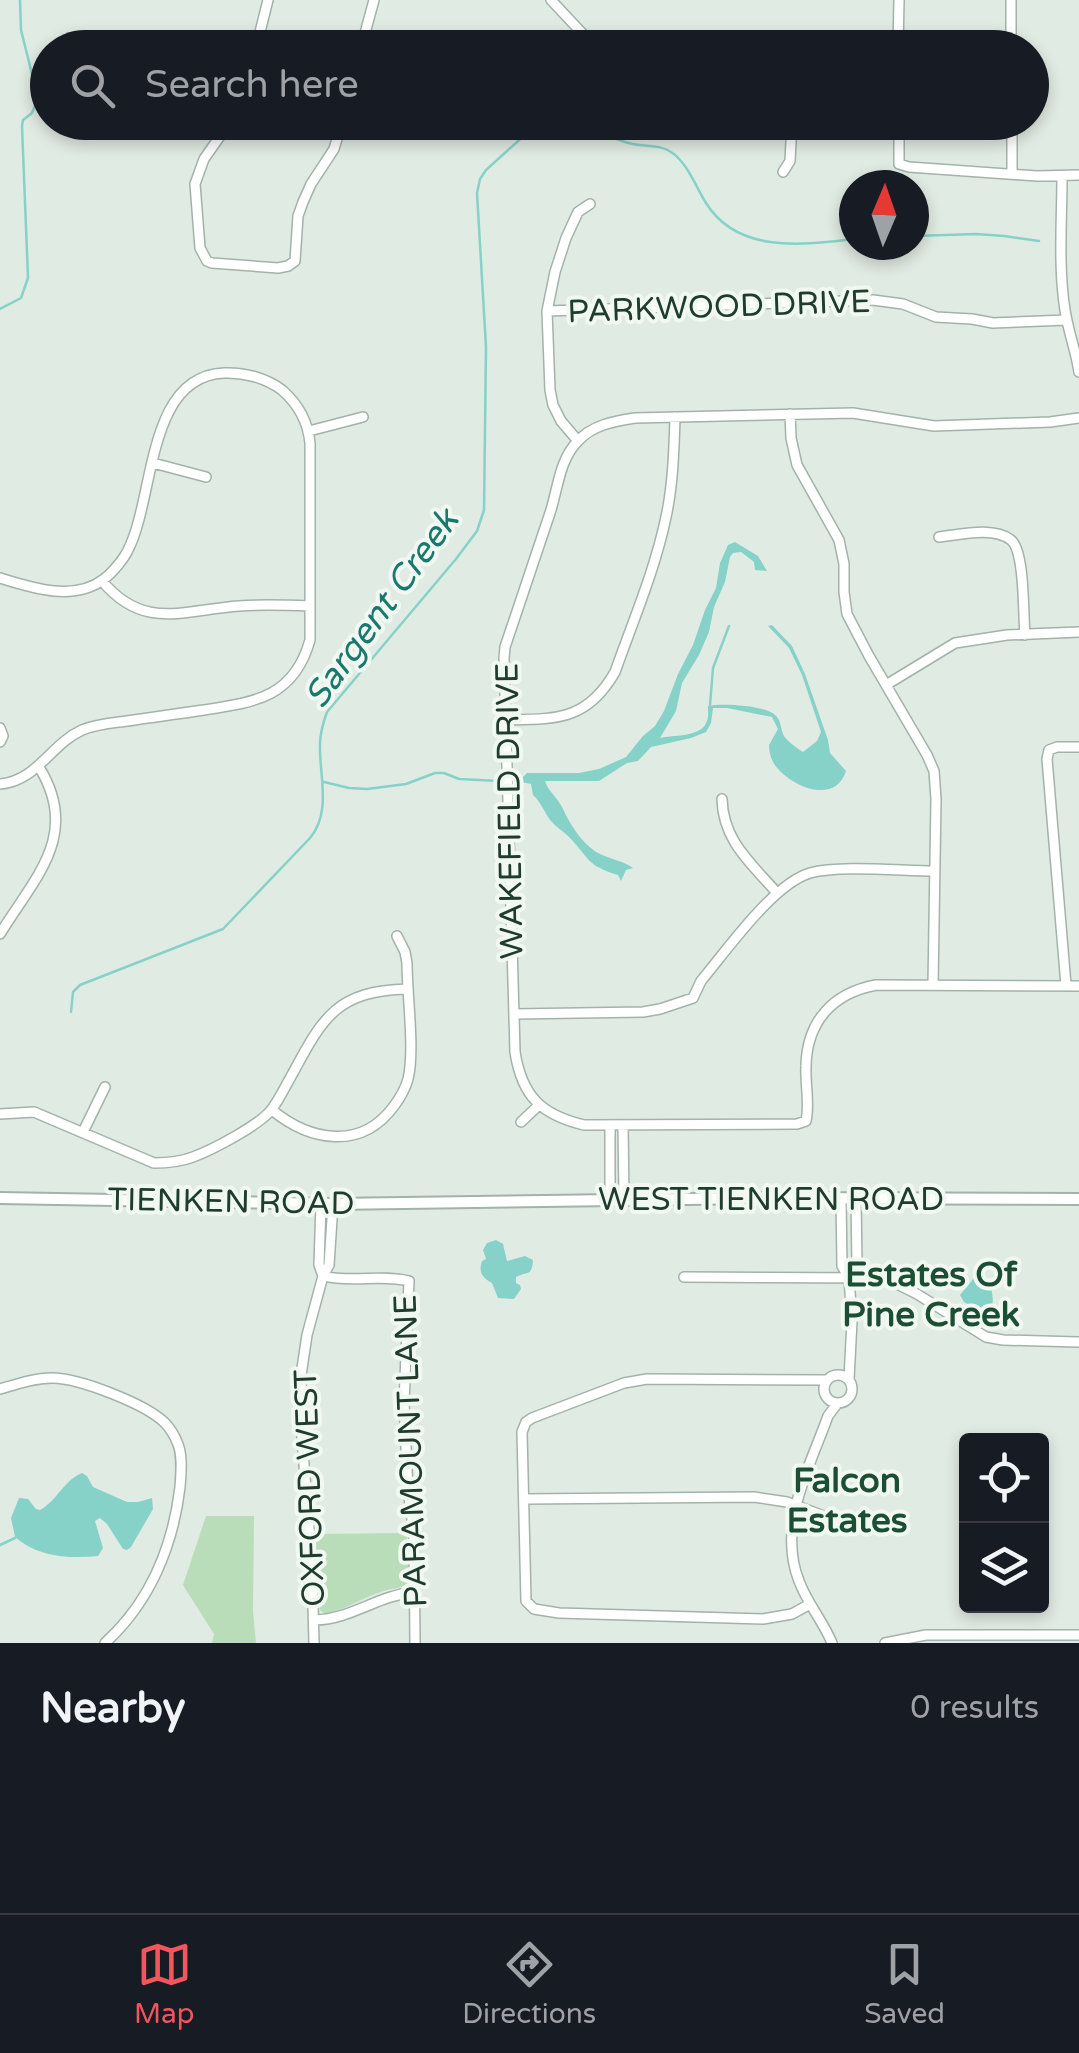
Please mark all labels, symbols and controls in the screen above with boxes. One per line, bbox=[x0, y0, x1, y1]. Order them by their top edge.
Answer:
search box bbox=[30, 30, 1049, 140]
icon: search bbox=[65, 58, 120, 113]
text: Search here bbox=[145, 62, 359, 108]
north arrow bbox=[839, 170, 929, 260]
street label: PARKWOOD DRIVE bbox=[567, 283, 871, 331]
water label: Sargent Creek bbox=[296, 499, 470, 716]
street label: WAKEFIELD DRIVE bbox=[488, 662, 532, 960]
street label: TIENKEN ROAD bbox=[107, 1181, 355, 1223]
street label: WEST TIENKEN ROAD bbox=[598, 1181, 944, 1219]
district label: Estates Of Pine Creek bbox=[842, 1254, 1020, 1336]
street label: PARAMOUNT LANE bbox=[387, 1294, 435, 1608]
street label: OXFORD WEST bbox=[287, 1368, 333, 1607]
map controls bbox=[959, 1433, 1049, 1613]
button: locate bbox=[959, 1433, 1049, 1523]
district label: Falcon Estates bbox=[786, 1460, 908, 1542]
button: layers bbox=[959, 1523, 1049, 1613]
text: Nearby bbox=[40, 1683, 185, 1734]
text: 0 results bbox=[910, 1689, 1039, 1727]
tab: Map bbox=[134, 1937, 194, 2031]
tab: Directions bbox=[462, 1937, 596, 2031]
tab: Saved bbox=[864, 1937, 945, 2031]

